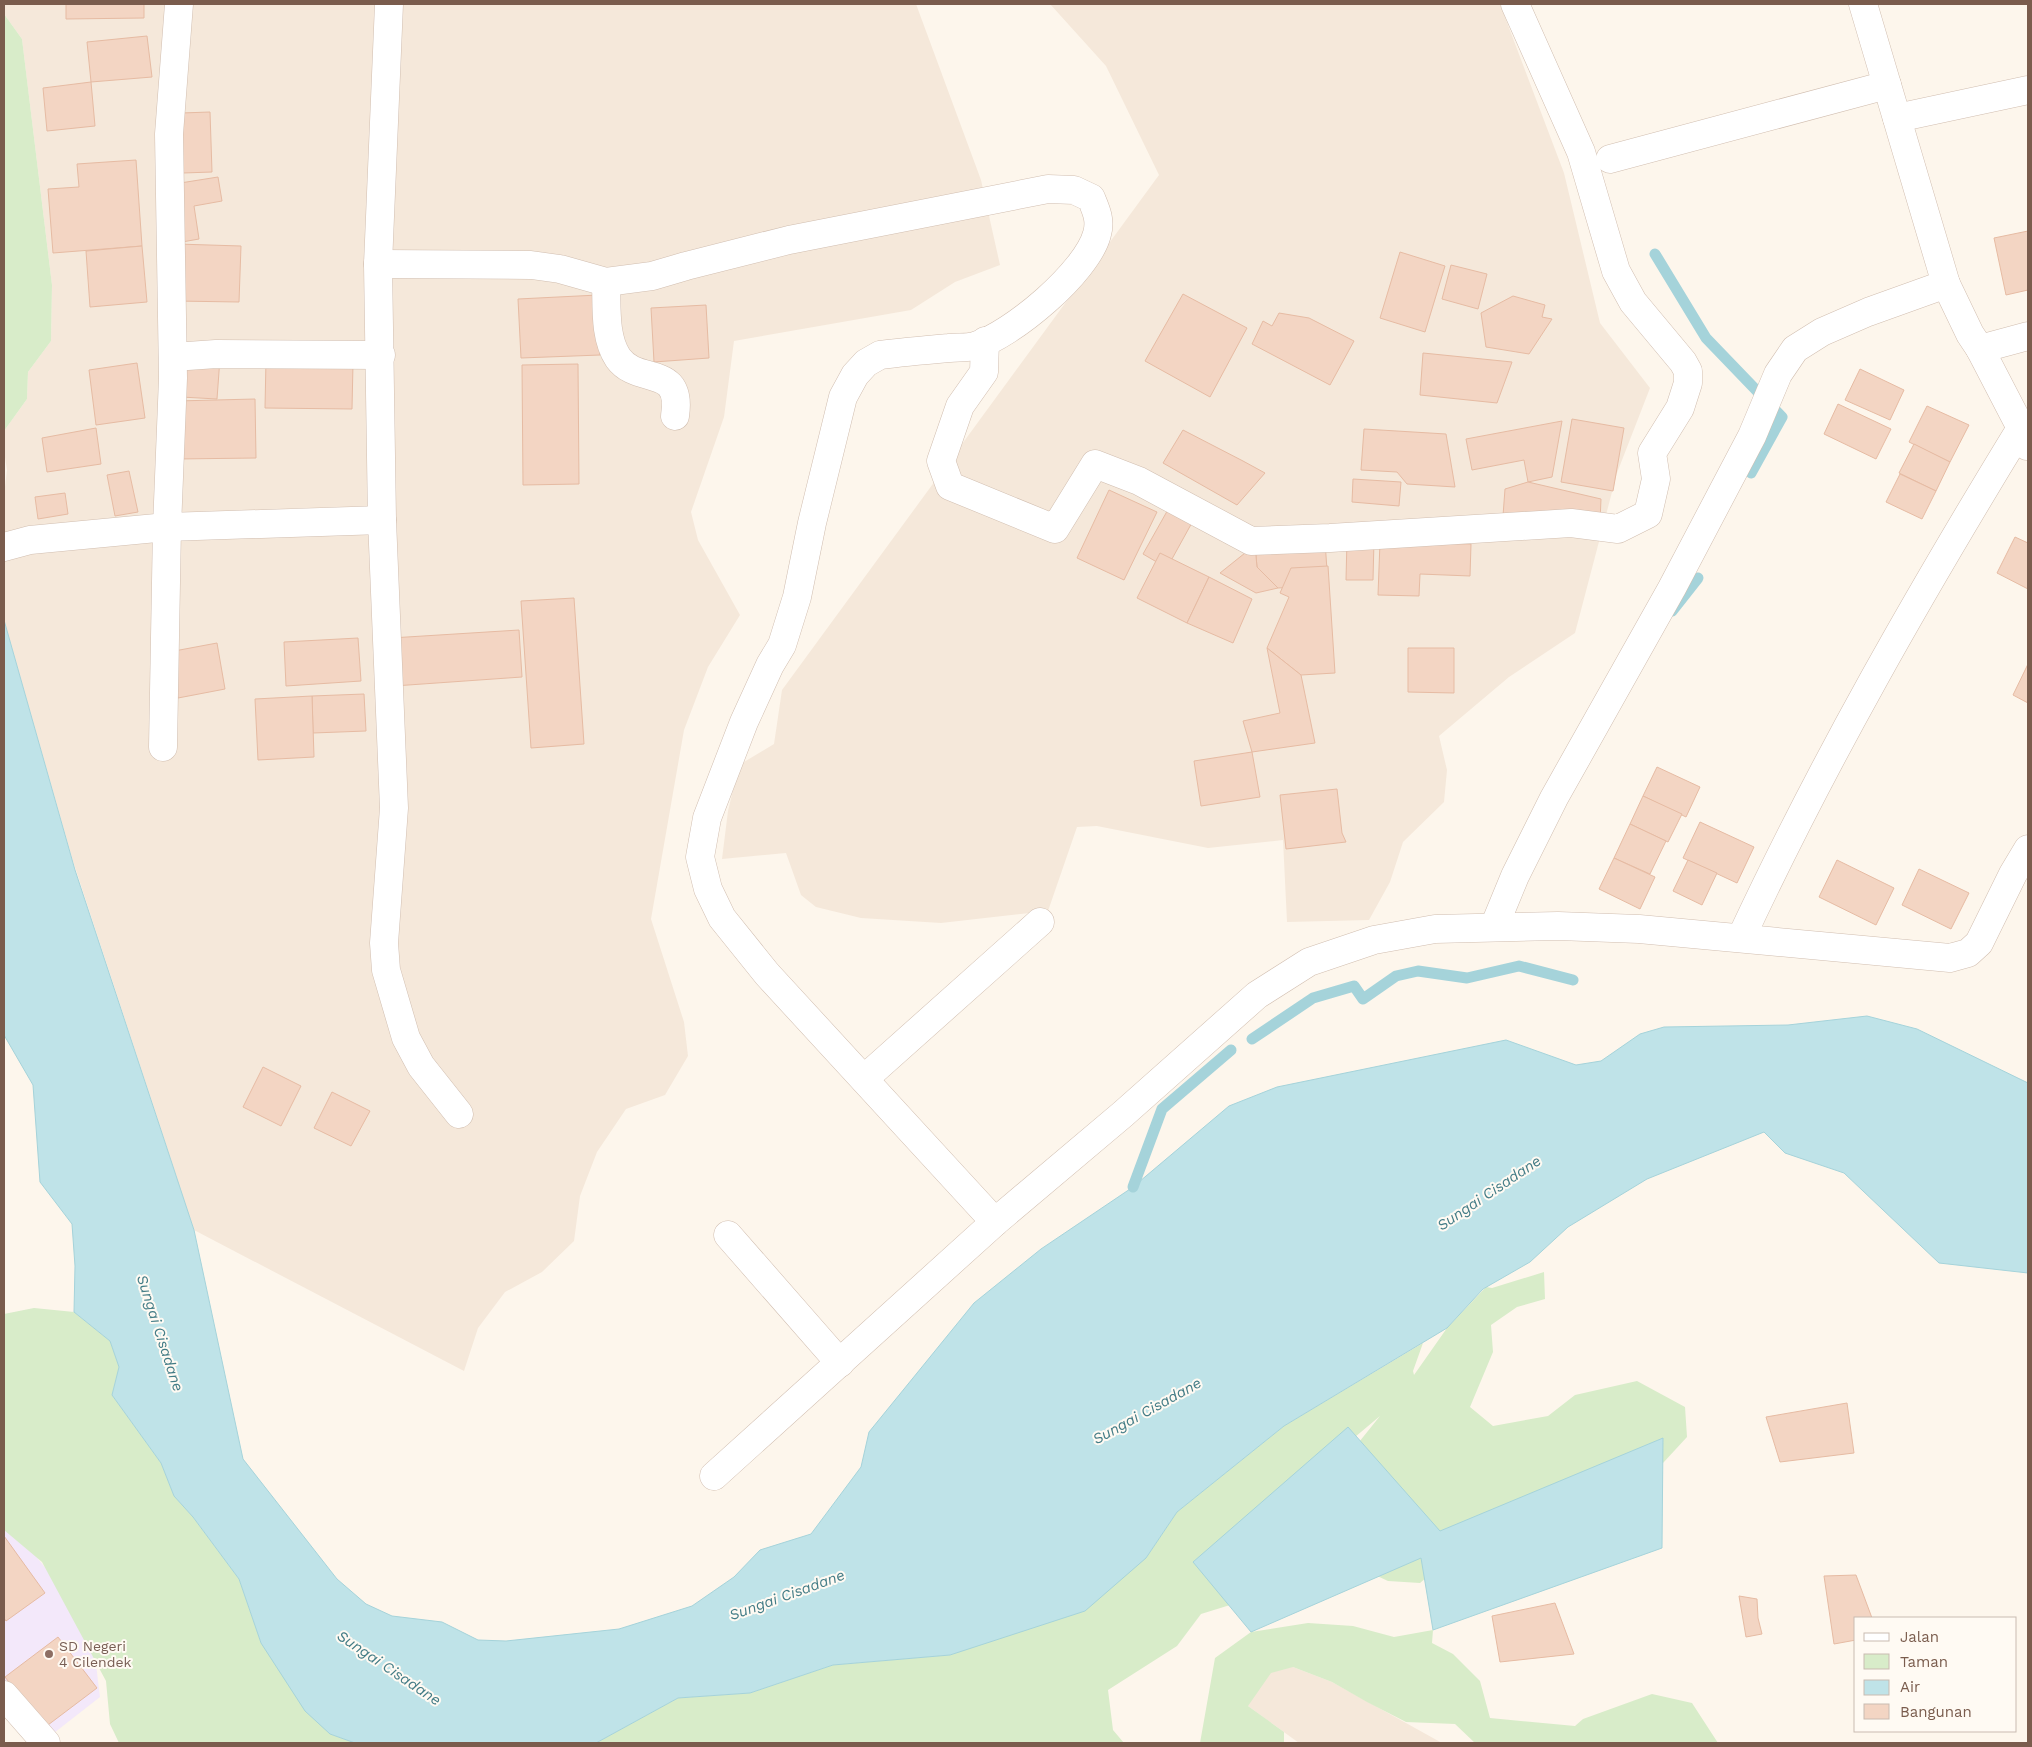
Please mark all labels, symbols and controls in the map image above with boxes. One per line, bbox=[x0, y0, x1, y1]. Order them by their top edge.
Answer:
water label: Sungai Cisadane bbox=[1434, 1152, 1544, 1234]
water label: Sungai Cisadane bbox=[133, 1272, 187, 1394]
water label: Sungai Cisadane bbox=[1089, 1374, 1205, 1448]
water label: Sungai Cisadane bbox=[727, 1566, 847, 1624]
legend bbox=[1854, 1617, 2017, 1732]
water label: Sungai Cisadane bbox=[334, 1627, 444, 1709]
text: Jalan bbox=[1900, 1628, 1939, 1646]
place label: SD Negeri 4 Cilendek bbox=[59, 1638, 132, 1670]
marker: SD Negeri 4 Cilendek bbox=[43, 1648, 55, 1660]
text: Taman bbox=[1900, 1653, 1948, 1671]
text: Air bbox=[1900, 1678, 1920, 1696]
text: Bangunan bbox=[1900, 1703, 1972, 1721]

